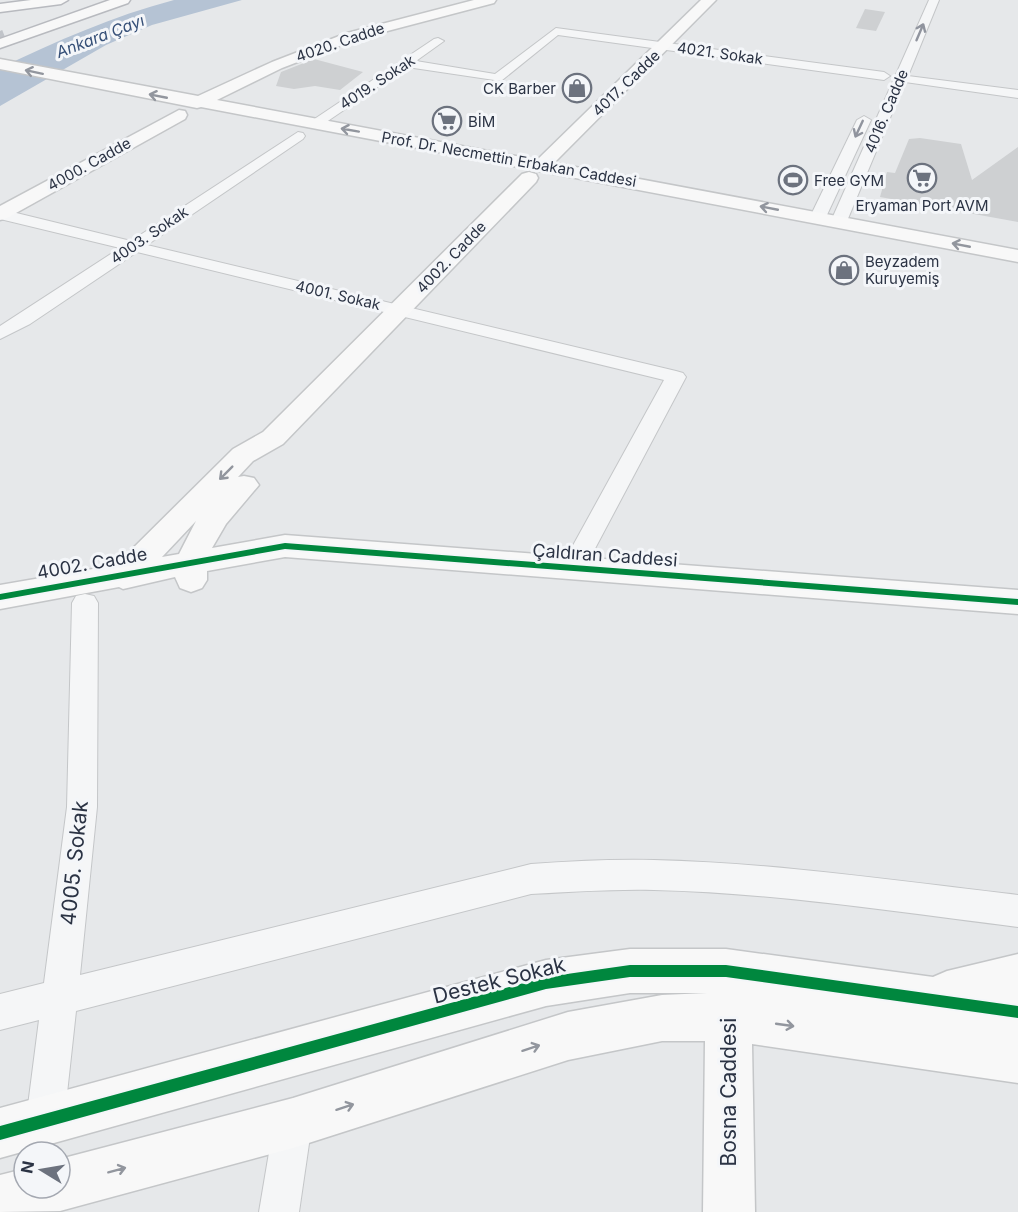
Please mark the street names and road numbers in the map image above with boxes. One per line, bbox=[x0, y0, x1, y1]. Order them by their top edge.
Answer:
street label: 4020. Cadde bbox=[293, 18, 387, 66]
street label: 4021. Sokak bbox=[676, 38, 765, 69]
street label: 4017. Cadde bbox=[588, 46, 664, 120]
street label: 4019. Sokak bbox=[336, 50, 419, 113]
street label: 4016. Cadde bbox=[860, 66, 912, 156]
street label: Prof. Dr. Necmettin Erbakan Caddesi bbox=[380, 127, 638, 191]
street label: 4000. Cadde bbox=[44, 133, 134, 195]
street label: 4003. Sokak bbox=[107, 202, 192, 268]
street label: 4002. Cadde bbox=[412, 217, 490, 297]
street label: 4001. Sokak bbox=[294, 276, 383, 314]
street label: Çaldıran Caddesi bbox=[532, 539, 678, 571]
street label: 4002. Cadde bbox=[35, 543, 149, 583]
street label: 4005. Sokak bbox=[55, 799, 93, 927]
street label: Destek Sokak bbox=[430, 951, 568, 1009]
street label: Bosna Caddesi bbox=[716, 1018, 741, 1166]

